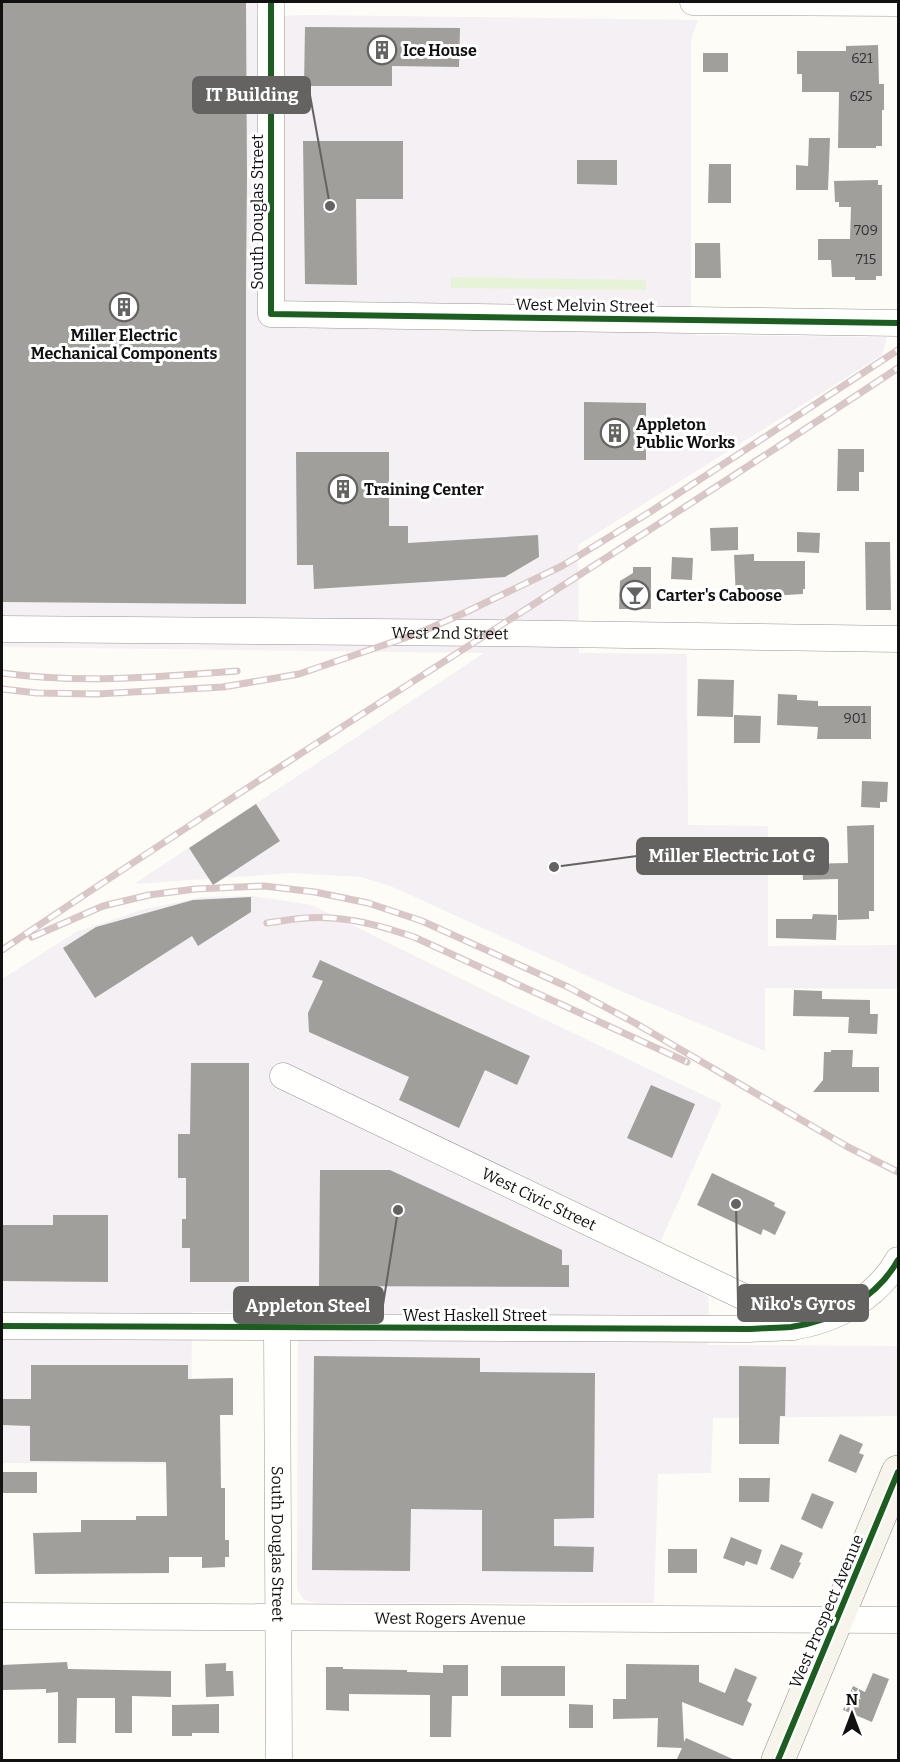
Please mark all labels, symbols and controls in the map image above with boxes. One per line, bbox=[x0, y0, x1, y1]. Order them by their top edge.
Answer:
building icon: Ice House bbox=[366, 34, 398, 66]
place label: Ice House bbox=[403, 41, 477, 60]
house number: 621 bbox=[851, 50, 873, 67]
callout: IT Building bbox=[193, 77, 310, 113]
text: IT Building bbox=[205, 84, 299, 106]
house number: 625 bbox=[849, 88, 873, 105]
street label: South Douglas Street bbox=[248, 134, 267, 290]
house number: 709 bbox=[854, 222, 878, 239]
house number: 715 bbox=[856, 251, 876, 268]
building icon: Miller Electric Mechanical Components bbox=[108, 291, 140, 323]
street label: West Melvin Street bbox=[515, 295, 655, 316]
place label: Miller Electric Mechanical Components bbox=[31, 326, 217, 363]
place label: Appleton Public Works bbox=[636, 415, 735, 452]
building icon: Appleton Public Works bbox=[599, 417, 631, 449]
building icon: Training Center bbox=[327, 473, 359, 505]
place label: Training Center bbox=[364, 480, 484, 499]
bar icon: Carter's Caboose bbox=[619, 579, 651, 611]
place label: Carter's Caboose bbox=[656, 586, 782, 605]
street label: West 2nd Street bbox=[391, 623, 509, 643]
house number: 901 bbox=[844, 710, 867, 727]
callout: Miller Electric Lot G bbox=[637, 838, 828, 874]
text: Miller Electric Lot G bbox=[649, 845, 816, 867]
street label: West Civic Street bbox=[479, 1164, 599, 1235]
callout: Niko's Gyros bbox=[738, 1285, 868, 1321]
callout: Appleton Steel bbox=[234, 1287, 383, 1323]
text: Niko's Gyros bbox=[750, 1293, 856, 1315]
text: Appleton Steel bbox=[246, 1295, 371, 1317]
street label: West Haskell Street bbox=[403, 1306, 547, 1325]
street label: South Douglas Street bbox=[268, 1466, 287, 1622]
street label: West Prospect Avenue bbox=[785, 1532, 867, 1691]
street label: West Rogers Avenue bbox=[374, 1609, 526, 1628]
north arrow bbox=[822, 1684, 882, 1744]
text: N bbox=[846, 1690, 858, 1709]

